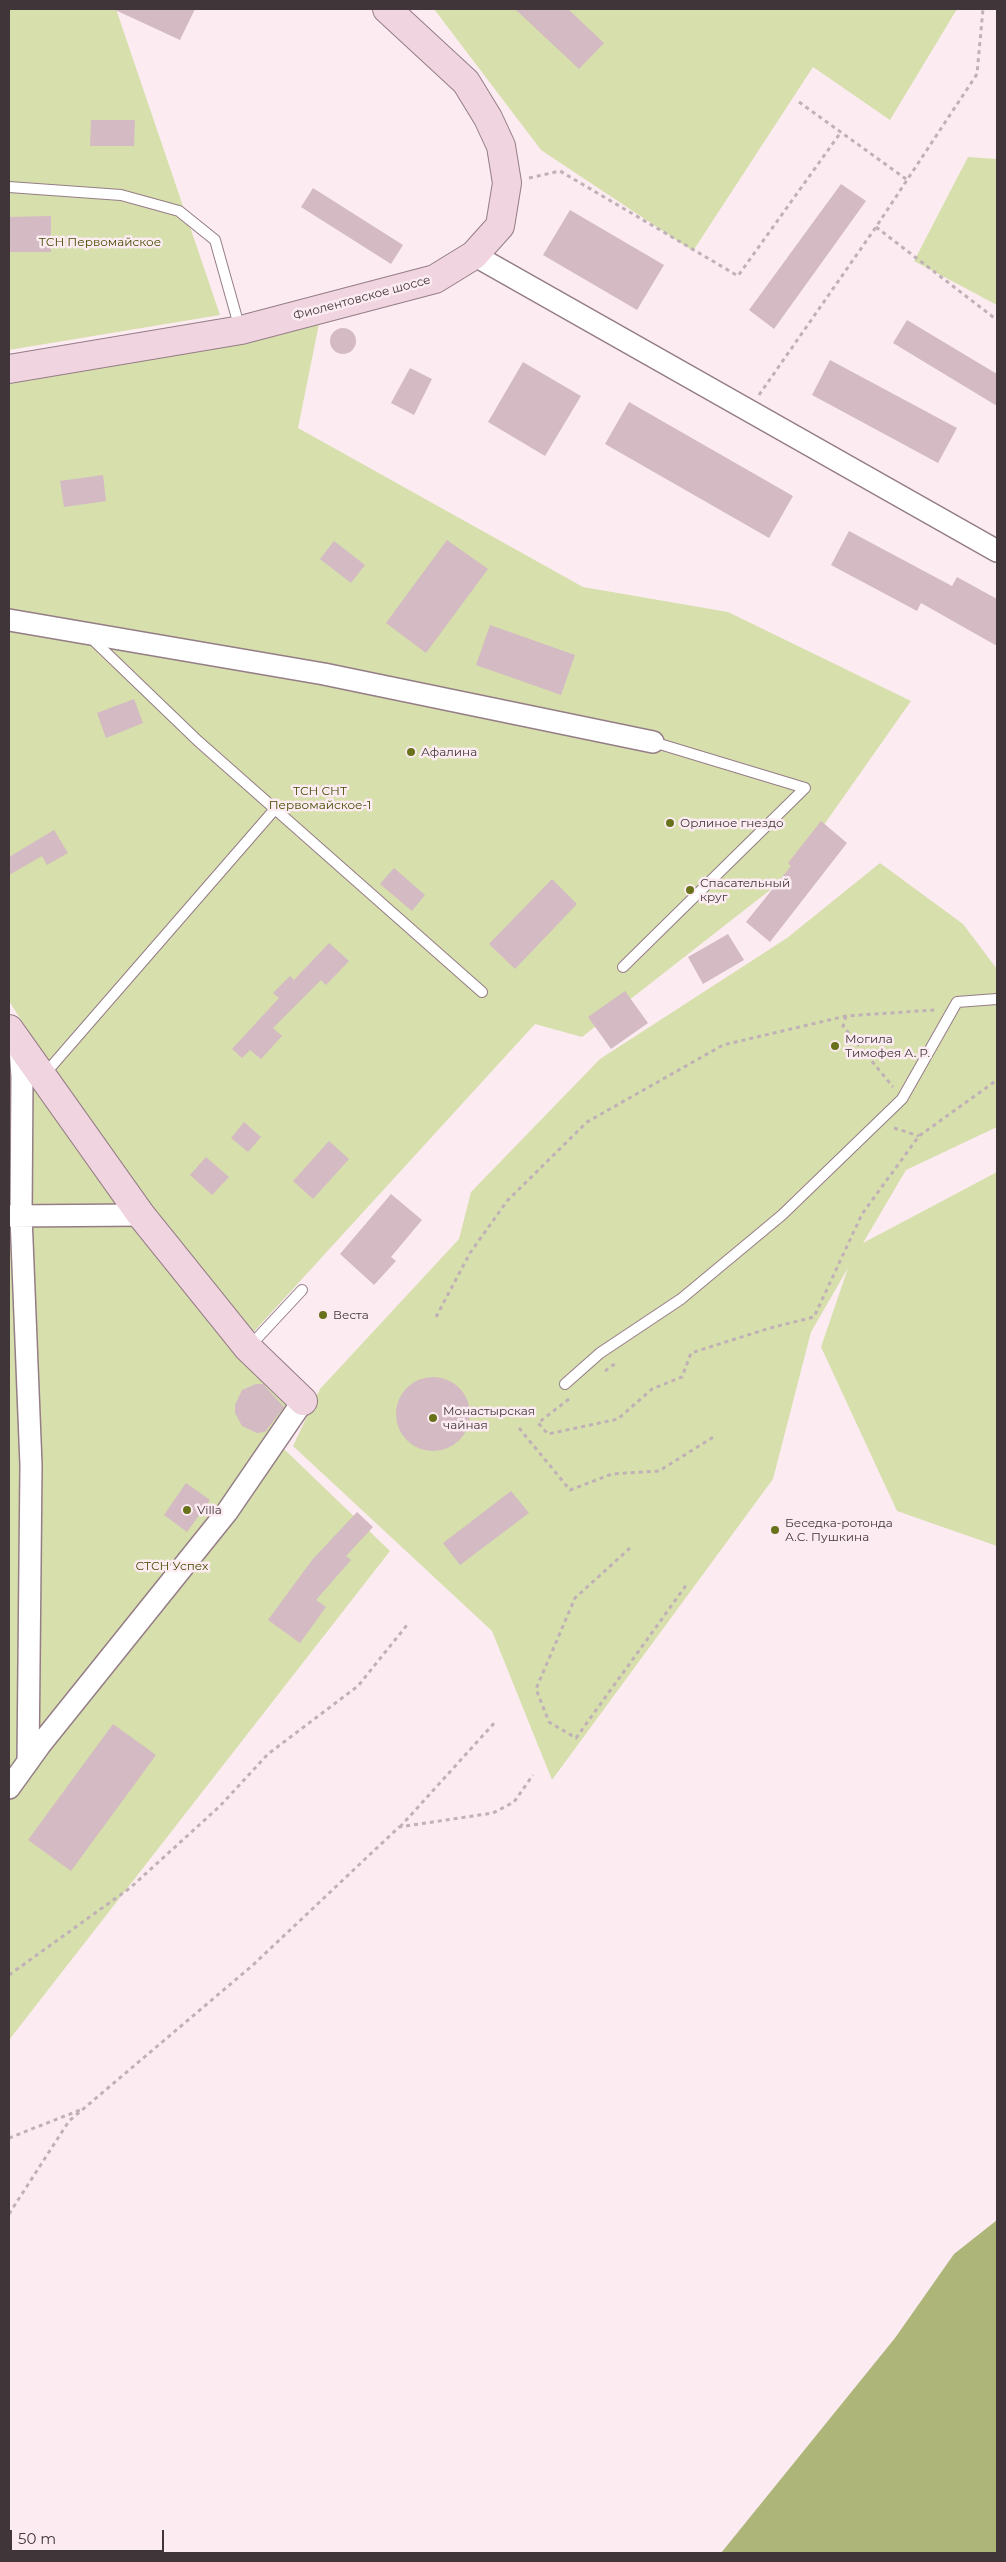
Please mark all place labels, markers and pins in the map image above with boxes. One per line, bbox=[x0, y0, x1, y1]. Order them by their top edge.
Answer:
place label: Афалина bbox=[421, 745, 477, 759]
marker: Афалина bbox=[405, 746, 417, 758]
place label: Орлиное гнездо bbox=[680, 816, 784, 830]
marker: Орлиное гнездо bbox=[664, 817, 676, 829]
place label: Спасательный круг bbox=[700, 876, 790, 904]
marker: Спасательный круг bbox=[684, 884, 696, 896]
place label: Могила Тимофея А. Р. bbox=[845, 1032, 930, 1060]
marker: Могила Тимофея А. Р. bbox=[829, 1040, 841, 1052]
place label: Веста bbox=[333, 1308, 369, 1322]
marker: Веста bbox=[317, 1309, 329, 1321]
place label: Монастырская чайная bbox=[443, 1404, 535, 1432]
marker: Монастырская чайная bbox=[427, 1412, 439, 1424]
place label: Villa bbox=[197, 1503, 222, 1517]
marker: Villa bbox=[181, 1504, 193, 1516]
place label: Беседка-ротонда А.С. Пушкина bbox=[785, 1516, 893, 1544]
marker: Беседка-ротонда А.С. Пушкина bbox=[769, 1524, 781, 1536]

